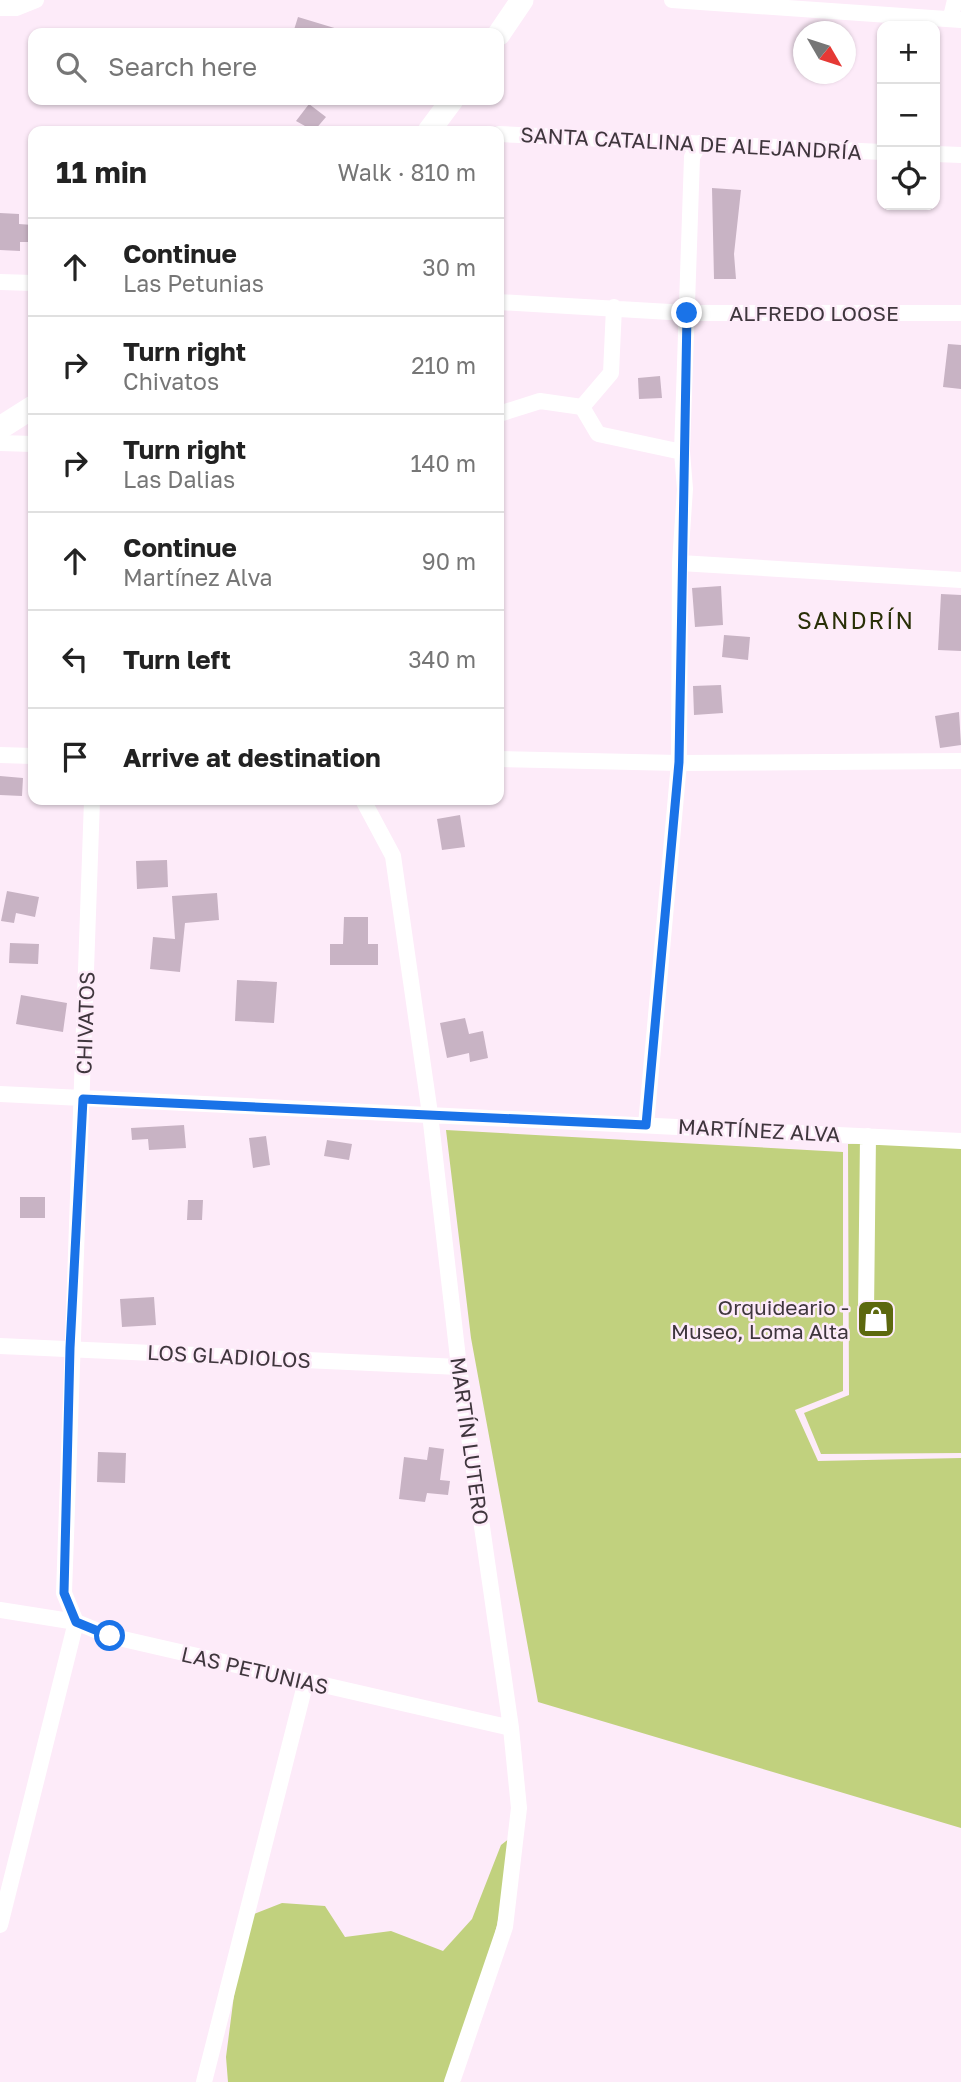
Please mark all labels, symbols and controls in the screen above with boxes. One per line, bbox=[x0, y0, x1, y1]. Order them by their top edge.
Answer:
north arrow bbox=[793, 21, 856, 84]
map controls bbox=[877, 21, 940, 210]
button: + bbox=[877, 21, 940, 84]
search box bbox=[28, 28, 504, 105]
icon: search bbox=[52, 48, 90, 86]
text: Search here bbox=[108, 51, 257, 82]
button: − bbox=[877, 84, 940, 147]
street label: SANTA CATALINA DE ALEJANDRÍA bbox=[520, 121, 862, 165]
button: locate bbox=[877, 147, 940, 210]
text: 11 min bbox=[56, 154, 147, 190]
text: Walk · 810 m bbox=[338, 158, 476, 186]
text: Continue bbox=[123, 238, 237, 269]
icon: ahead bbox=[56, 248, 94, 286]
text: 30 m bbox=[422, 253, 476, 281]
text: Las Petunias bbox=[123, 269, 264, 297]
route end bbox=[671, 297, 702, 328]
street label: ALFREDO LOOSE bbox=[729, 300, 899, 326]
text: Turn right bbox=[123, 336, 246, 367]
icon: right bbox=[56, 346, 94, 384]
text: 210 m bbox=[411, 351, 476, 379]
text: Chivatos bbox=[123, 367, 219, 395]
text: Turn right bbox=[123, 434, 246, 465]
icon: right bbox=[56, 444, 94, 482]
text: 140 m bbox=[410, 449, 476, 477]
text: Las Dalias bbox=[123, 465, 235, 493]
text: Continue bbox=[123, 532, 237, 563]
icon: ahead bbox=[56, 542, 94, 580]
text: 90 m bbox=[422, 547, 476, 575]
text: Martínez Alva bbox=[123, 563, 273, 591]
district label: SANDRÍN bbox=[797, 606, 915, 634]
icon: left bbox=[56, 640, 94, 678]
text: Turn left bbox=[123, 644, 231, 675]
text: 340 m bbox=[408, 645, 476, 673]
icon: arrive bbox=[56, 738, 94, 776]
text: Arrive at destination bbox=[123, 742, 381, 773]
street label: CHIVATOS bbox=[70, 971, 100, 1075]
street label: MARTÍNEZ ALVA bbox=[677, 1113, 841, 1147]
place label: Orquideario - Museo, Loma Alta bbox=[671, 1294, 849, 1344]
shop icon: Orquideario - Museo, Loma Alta bbox=[855, 1298, 897, 1340]
street label: LOS GLADIOLOS bbox=[147, 1339, 311, 1373]
street label: MARTÍN LUTERO bbox=[445, 1355, 495, 1527]
route start bbox=[94, 1620, 125, 1651]
street label: LAS PETUNIAS bbox=[179, 1640, 331, 1700]

